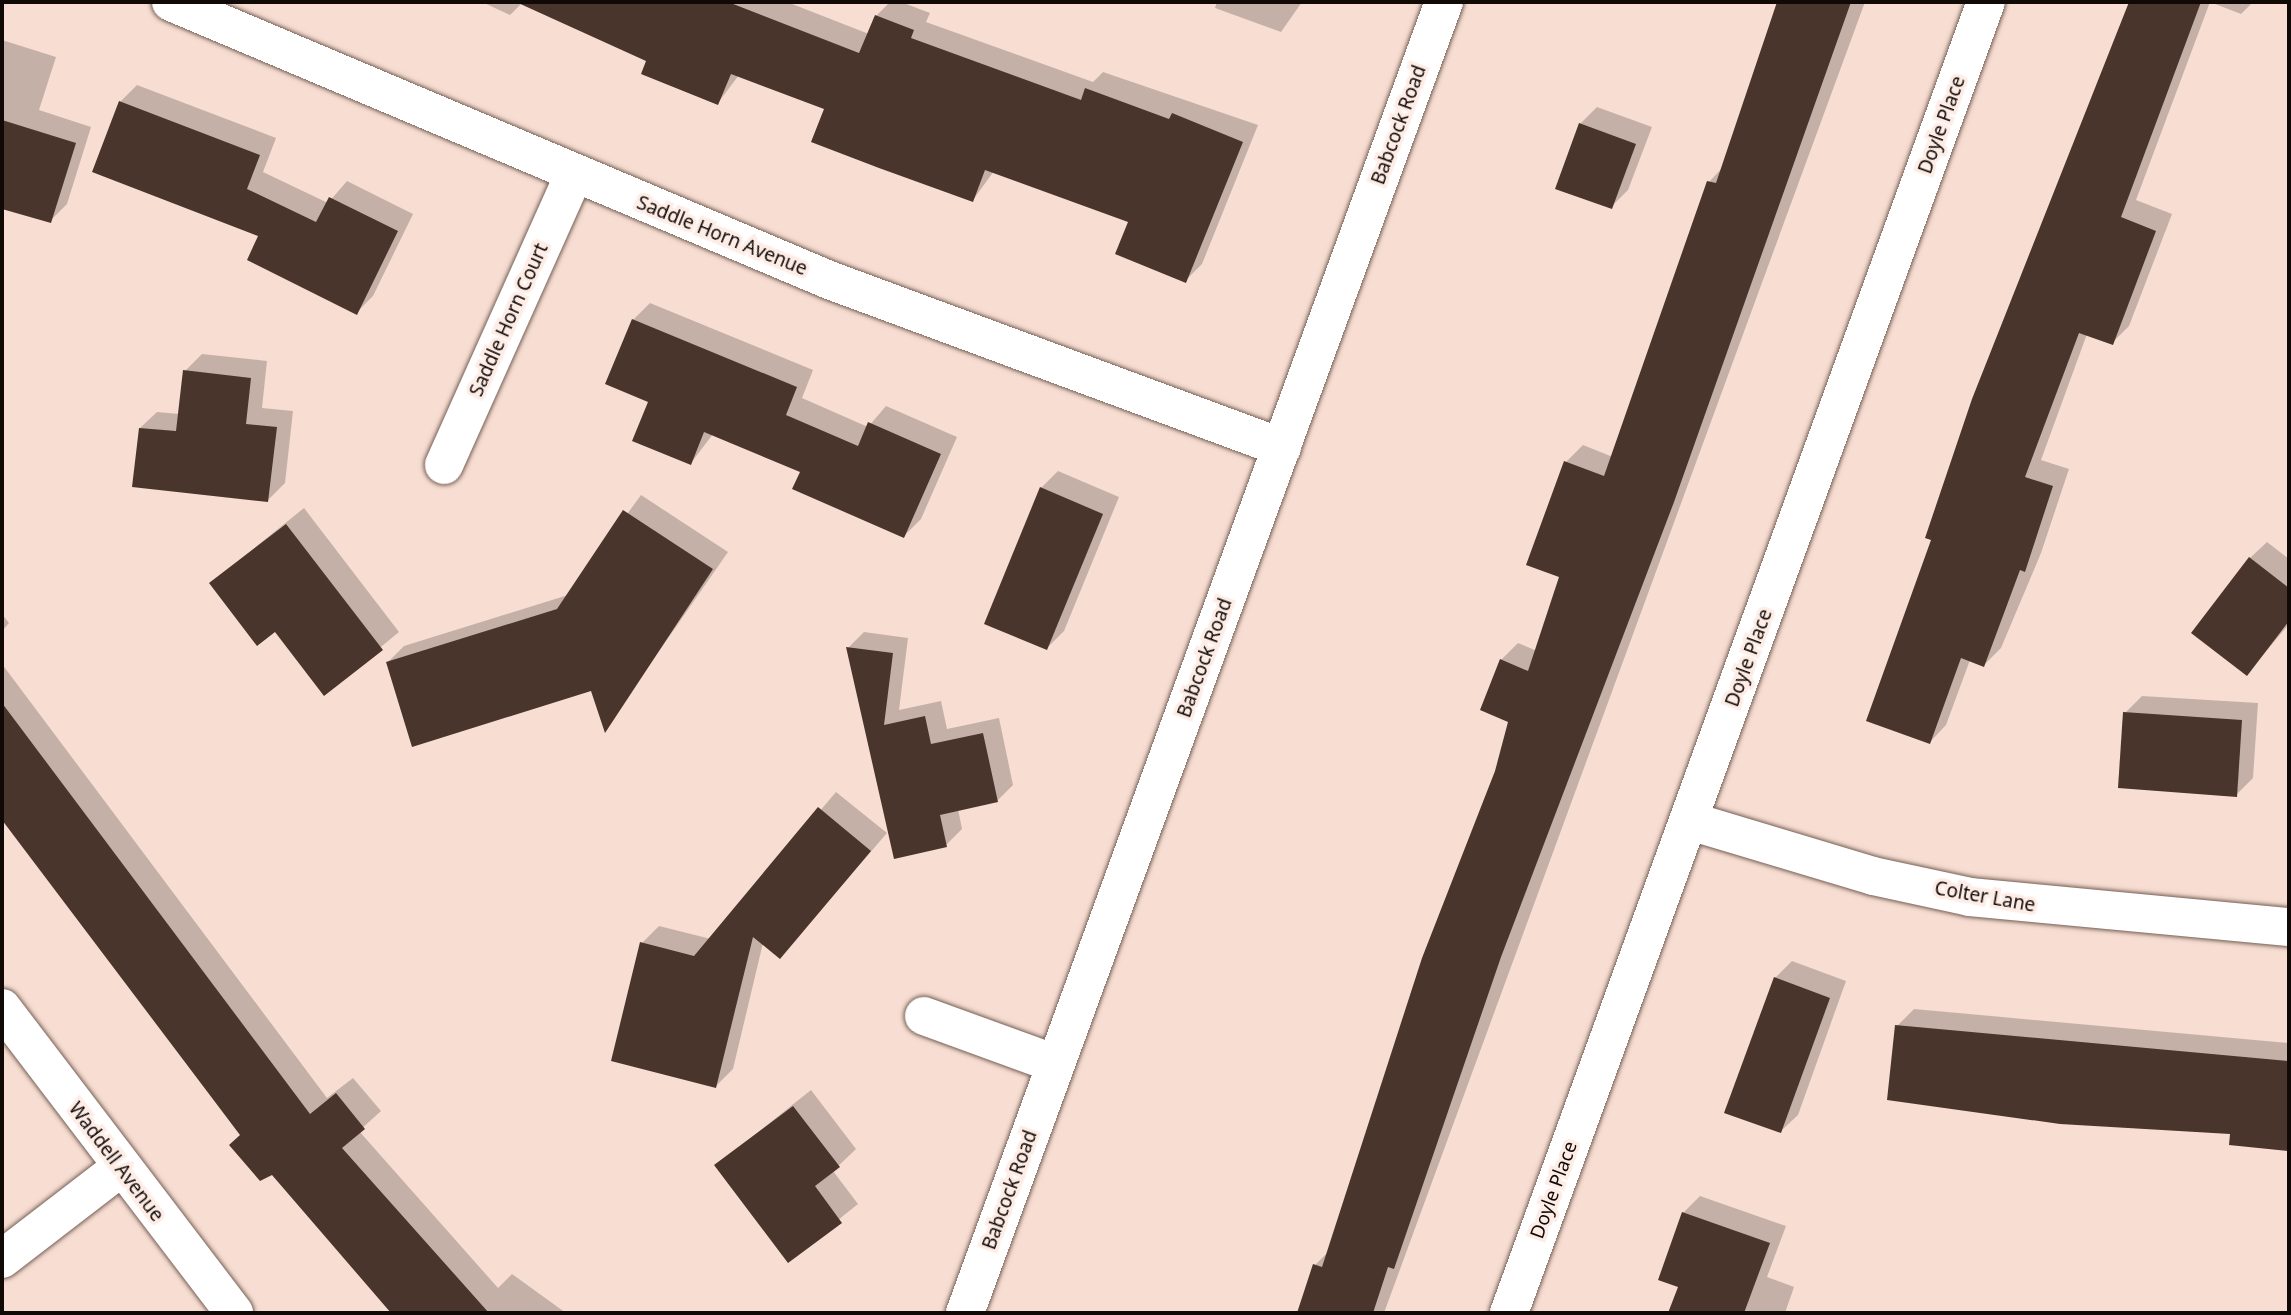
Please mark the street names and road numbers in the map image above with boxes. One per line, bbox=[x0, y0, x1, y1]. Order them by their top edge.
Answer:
street label: Babcock Road bbox=[1367, 62, 1431, 188]
street label: Doyle Place bbox=[1914, 73, 1970, 177]
street label: Saddle Horn Avenue bbox=[633, 191, 811, 281]
street label: Saddle Horn Court bbox=[465, 240, 553, 400]
street label: Babcock Road bbox=[1173, 595, 1237, 721]
street label: Doyle Place bbox=[1721, 606, 1777, 710]
street label: Colter Lane bbox=[1933, 877, 2037, 917]
street label: Waddell Avenue bbox=[64, 1098, 168, 1226]
street label: Babcock Road bbox=[978, 1127, 1042, 1253]
street label: Doyle Place bbox=[1526, 1138, 1582, 1242]

